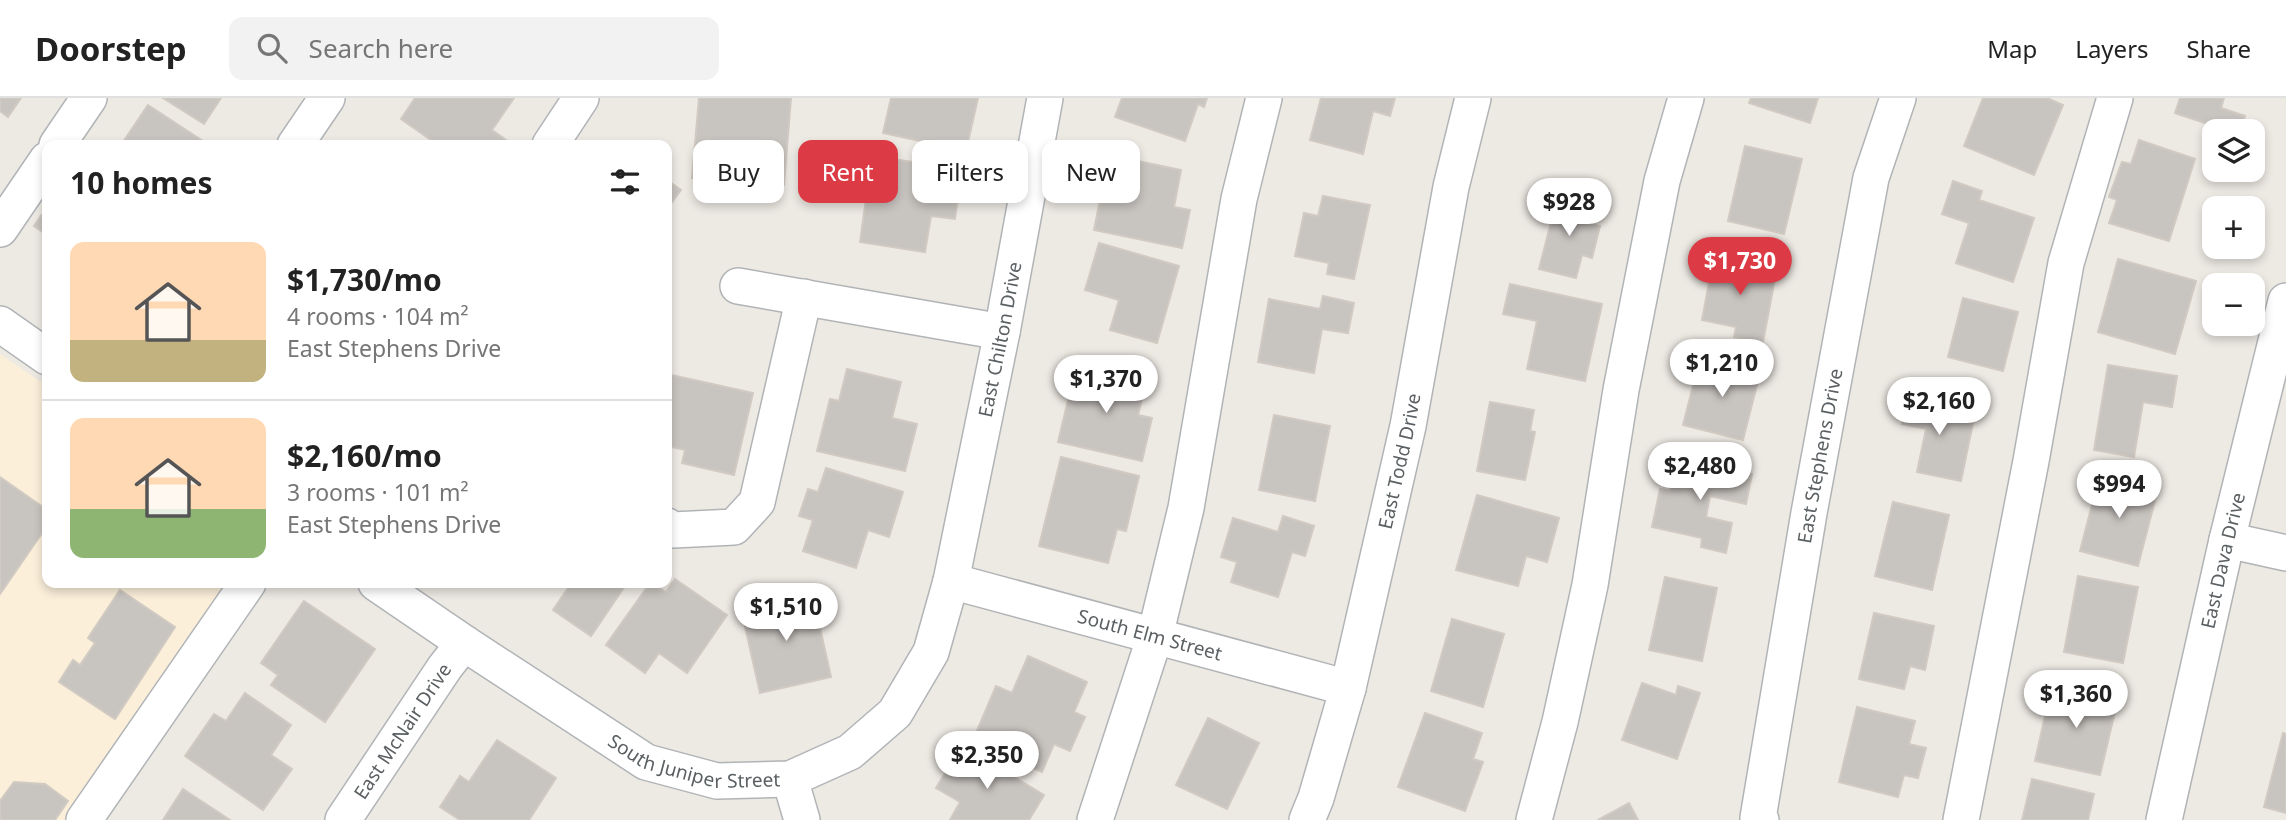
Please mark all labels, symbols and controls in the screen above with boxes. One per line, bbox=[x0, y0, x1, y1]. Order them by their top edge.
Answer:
search box bbox=[229, 17, 719, 80]
text: Doorstep bbox=[35, 26, 187, 71]
icon: search bbox=[253, 29, 291, 67]
text: Search here bbox=[309, 30, 453, 66]
text: Map bbox=[1987, 32, 2037, 65]
text: Layers bbox=[2075, 32, 2149, 65]
text: Share bbox=[2187, 32, 2251, 65]
map controls bbox=[2202, 119, 2265, 336]
button: layers bbox=[2202, 119, 2265, 182]
chip: Buy bbox=[693, 140, 784, 203]
chip: Rent bbox=[798, 140, 898, 203]
chip: Filters bbox=[912, 140, 1028, 203]
chip: New bbox=[1042, 140, 1140, 203]
text: 10 homes bbox=[70, 162, 213, 203]
icon: filters bbox=[606, 163, 644, 201]
pin: $928 bbox=[1528, 178, 1610, 238]
text: $928 bbox=[1543, 185, 1595, 217]
button: + bbox=[2202, 196, 2265, 259]
pin: $1,730 bbox=[1683, 238, 1797, 297]
text: $1,730 bbox=[1704, 244, 1776, 276]
text: $1,730/mo bbox=[287, 259, 442, 300]
street label: East Chilton Drive bbox=[972, 260, 1028, 419]
icon: home bbox=[126, 270, 210, 354]
button: − bbox=[2202, 273, 2265, 336]
text: 4 rooms · 104 m² bbox=[287, 300, 469, 332]
text: East Stephens Drive bbox=[287, 332, 501, 364]
pin: $1,210 bbox=[1665, 340, 1779, 399]
text: $1,210 bbox=[1686, 346, 1758, 378]
pin: $1,370 bbox=[1049, 356, 1163, 415]
text: $1,370 bbox=[1070, 362, 1142, 394]
street label: East Stephens Drive bbox=[1791, 366, 1848, 545]
pin: $2,160 bbox=[1882, 378, 1996, 437]
text: $2,160 bbox=[1903, 384, 1975, 416]
street label: East Todd Drive bbox=[1372, 391, 1427, 531]
text: $2,160/mo bbox=[287, 435, 442, 476]
pin: $2,480 bbox=[1643, 442, 1757, 502]
icon: home bbox=[126, 446, 210, 530]
text: $2,480 bbox=[1664, 449, 1736, 481]
pin: $994 bbox=[2078, 460, 2160, 520]
text: $994 bbox=[2093, 467, 2145, 499]
text: 3 rooms · 101 m² bbox=[287, 476, 469, 508]
street label: East Dava Drive bbox=[2194, 490, 2251, 631]
text: East Stephens Drive bbox=[287, 508, 501, 540]
pin: $1,510 bbox=[729, 584, 843, 643]
text: $1,510 bbox=[750, 590, 822, 622]
street label: South Elm Street bbox=[1075, 603, 1225, 667]
street label: East McNair Drive bbox=[348, 658, 457, 804]
pin: $1,360 bbox=[2019, 670, 2133, 730]
text: $1,360 bbox=[2040, 677, 2112, 709]
street label: South Juniper Street bbox=[603, 728, 781, 794]
pin: $2,350 bbox=[930, 732, 1044, 791]
text: $2,350 bbox=[951, 738, 1023, 770]

